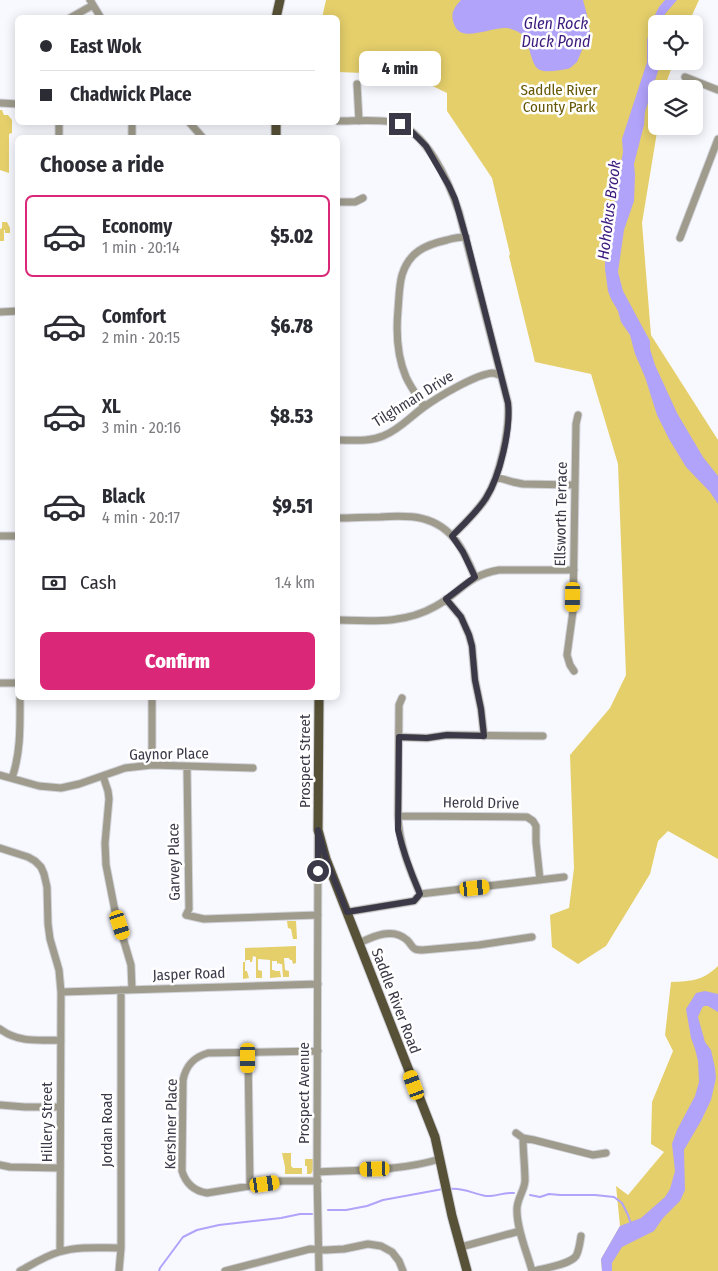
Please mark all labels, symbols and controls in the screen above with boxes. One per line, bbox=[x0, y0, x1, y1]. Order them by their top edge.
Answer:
water label: Glen Rock Duck Pond bbox=[521, 14, 591, 51]
map controls bbox=[648, 15, 703, 135]
button: locate bbox=[648, 15, 703, 70]
text: East Wok bbox=[70, 35, 141, 58]
callout: 4 min bbox=[359, 52, 441, 86]
text: 4 min bbox=[382, 59, 418, 78]
button: layers bbox=[648, 80, 703, 135]
park label: Saddle River County Park bbox=[521, 81, 598, 116]
text: Chadwick Place bbox=[70, 83, 192, 106]
route end bbox=[389, 113, 411, 135]
text: Choose a ride bbox=[40, 151, 164, 178]
water label: Hohokus Brook bbox=[593, 159, 625, 261]
icon: car bbox=[42, 214, 87, 259]
text: Economy bbox=[102, 215, 172, 238]
text: $5.02 bbox=[270, 225, 313, 248]
text: 1 min · 20:14 bbox=[102, 238, 180, 257]
icon: car bbox=[42, 304, 87, 349]
text: Comfort bbox=[102, 305, 166, 328]
text: $6.78 bbox=[271, 315, 313, 338]
text: 2 min · 20:15 bbox=[102, 328, 180, 347]
street label: Tilghman Drive bbox=[369, 367, 457, 431]
icon: car bbox=[42, 394, 87, 439]
text: XL bbox=[102, 395, 121, 418]
text: $8.53 bbox=[270, 405, 313, 428]
text: 3 min · 20:16 bbox=[102, 418, 181, 437]
street label: Ellsworth Terrace bbox=[551, 461, 571, 567]
icon: car bbox=[42, 484, 87, 529]
text: Black bbox=[102, 485, 145, 508]
text: $9.51 bbox=[272, 495, 313, 518]
text: 4 min · 20:17 bbox=[102, 508, 180, 527]
icon: cash bbox=[40, 569, 68, 597]
text: Cash bbox=[80, 571, 117, 594]
text: 1.4 km bbox=[275, 573, 315, 592]
car bbox=[565, 582, 580, 612]
button: Confirm bbox=[40, 632, 315, 690]
street label: Prospect Street bbox=[296, 714, 314, 808]
street label: Gaynor Place bbox=[129, 744, 209, 764]
street label: Herold Drive bbox=[443, 793, 519, 813]
street label: Garvey Place bbox=[164, 823, 184, 901]
route start bbox=[307, 860, 329, 882]
car bbox=[459, 879, 490, 897]
car bbox=[108, 908, 131, 942]
street label: Saddle River Road bbox=[368, 946, 424, 1056]
street label: Jasper Road bbox=[152, 964, 226, 984]
street label: Prospect Avenue bbox=[295, 1042, 313, 1144]
car bbox=[240, 1043, 255, 1073]
car bbox=[401, 1068, 426, 1102]
street label: Kershner Place bbox=[161, 1078, 181, 1170]
street label: Hillery Street bbox=[38, 1082, 56, 1162]
street label: Jordan Road bbox=[98, 1093, 116, 1167]
car bbox=[359, 1161, 390, 1177]
car bbox=[249, 1174, 280, 1194]

